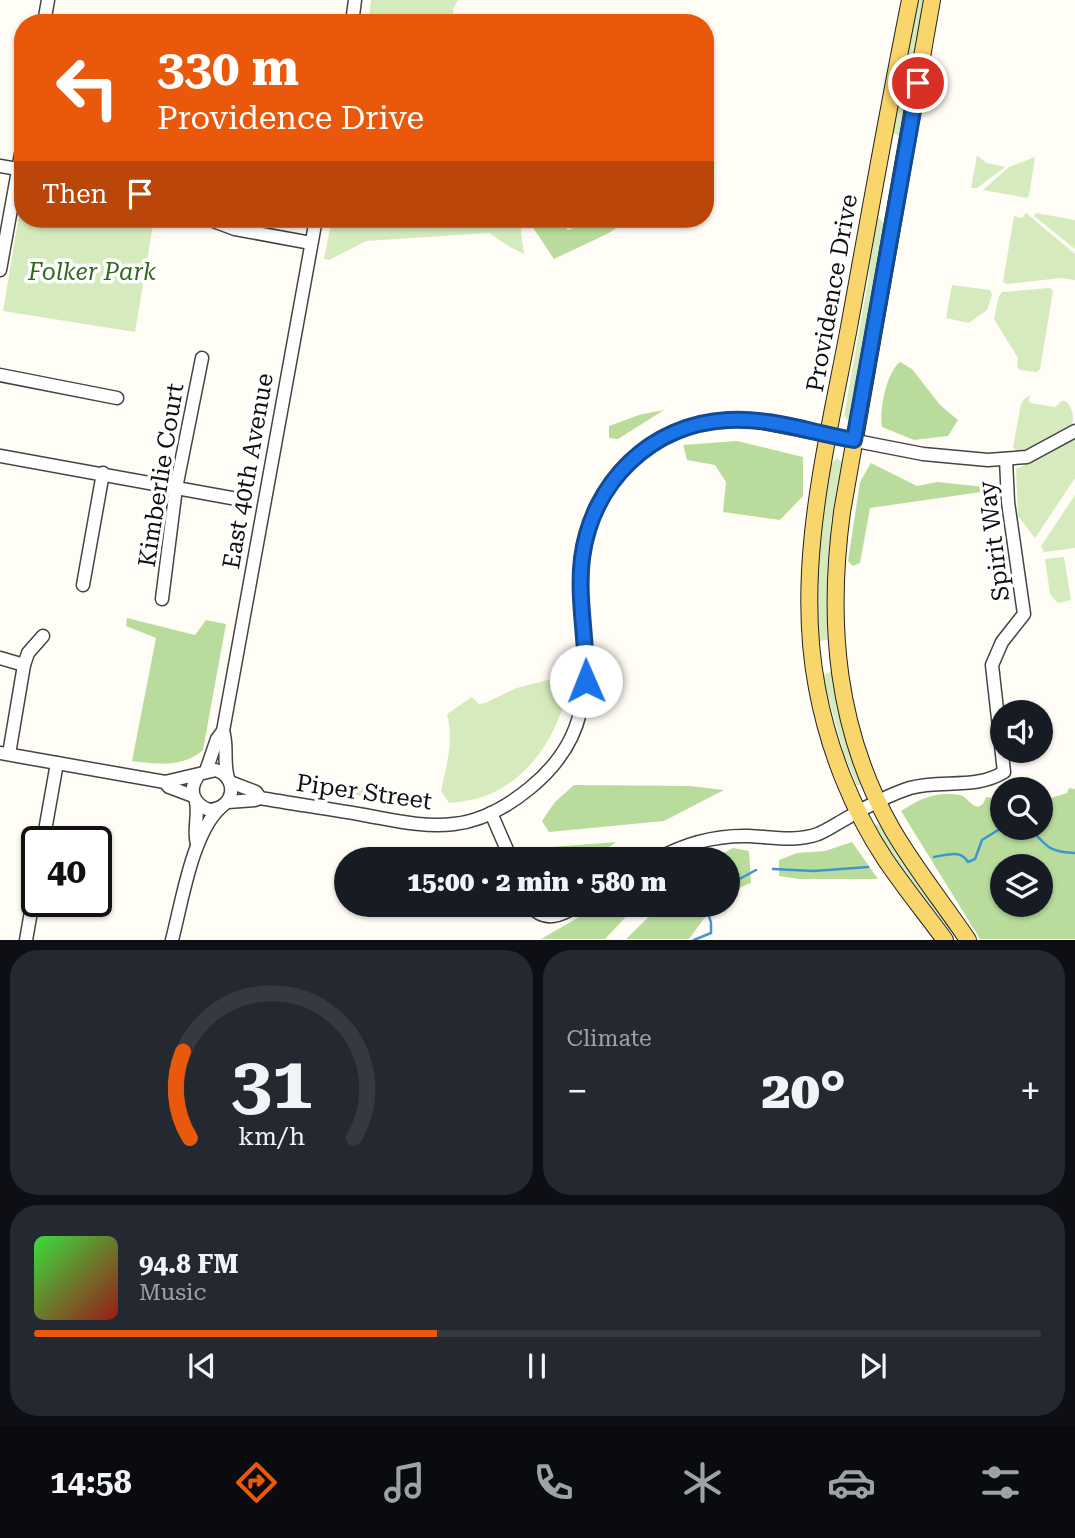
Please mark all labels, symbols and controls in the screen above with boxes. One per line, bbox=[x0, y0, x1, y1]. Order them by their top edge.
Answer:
text: 330 m bbox=[157, 40, 299, 97]
icon: left bbox=[42, 42, 133, 133]
pin bbox=[888, 53, 948, 113]
icon: arrive bbox=[899, 64, 937, 102]
text: Providence Drive bbox=[157, 99, 424, 137]
icon: arrive bbox=[121, 175, 159, 213]
text: Then bbox=[42, 179, 107, 209]
street label: Providence Drive bbox=[801, 192, 863, 394]
park label: Folker Park bbox=[27, 258, 156, 286]
street label: East 40th Avenue bbox=[217, 371, 279, 571]
street label: Kimberlie Court bbox=[133, 381, 189, 569]
street label: Spirit Way bbox=[973, 479, 1015, 603]
position arrow bbox=[549, 644, 623, 718]
map controls bbox=[990, 700, 1053, 917]
button: sound bbox=[990, 700, 1053, 763]
street label: Piper Street bbox=[294, 769, 434, 815]
button: search bbox=[990, 777, 1053, 840]
speed limit sign: 40 bbox=[21, 826, 112, 917]
button: layers bbox=[990, 854, 1053, 917]
text: 15:00 · 2 min · 580 m bbox=[407, 867, 667, 897]
text: Climate bbox=[567, 1025, 652, 1052]
text: 31 bbox=[230, 1042, 312, 1127]
text: 20° bbox=[762, 1060, 846, 1121]
text: − bbox=[567, 1069, 588, 1113]
text: + bbox=[1020, 1069, 1041, 1113]
text: km/h bbox=[238, 1122, 305, 1151]
text: 94.8 FM bbox=[139, 1249, 239, 1279]
text: Music bbox=[139, 1279, 206, 1306]
icon: previous bbox=[183, 1347, 221, 1385]
icon: pause bbox=[518, 1347, 556, 1385]
icon: next bbox=[854, 1347, 892, 1385]
icon: directions bbox=[232, 1458, 281, 1507]
icon: music bbox=[380, 1458, 429, 1507]
icon: phone bbox=[529, 1458, 578, 1507]
icon: climate bbox=[678, 1458, 727, 1507]
icon: car bbox=[827, 1458, 876, 1507]
icon: filters bbox=[976, 1458, 1025, 1507]
text: 14:58 bbox=[50, 1463, 132, 1501]

